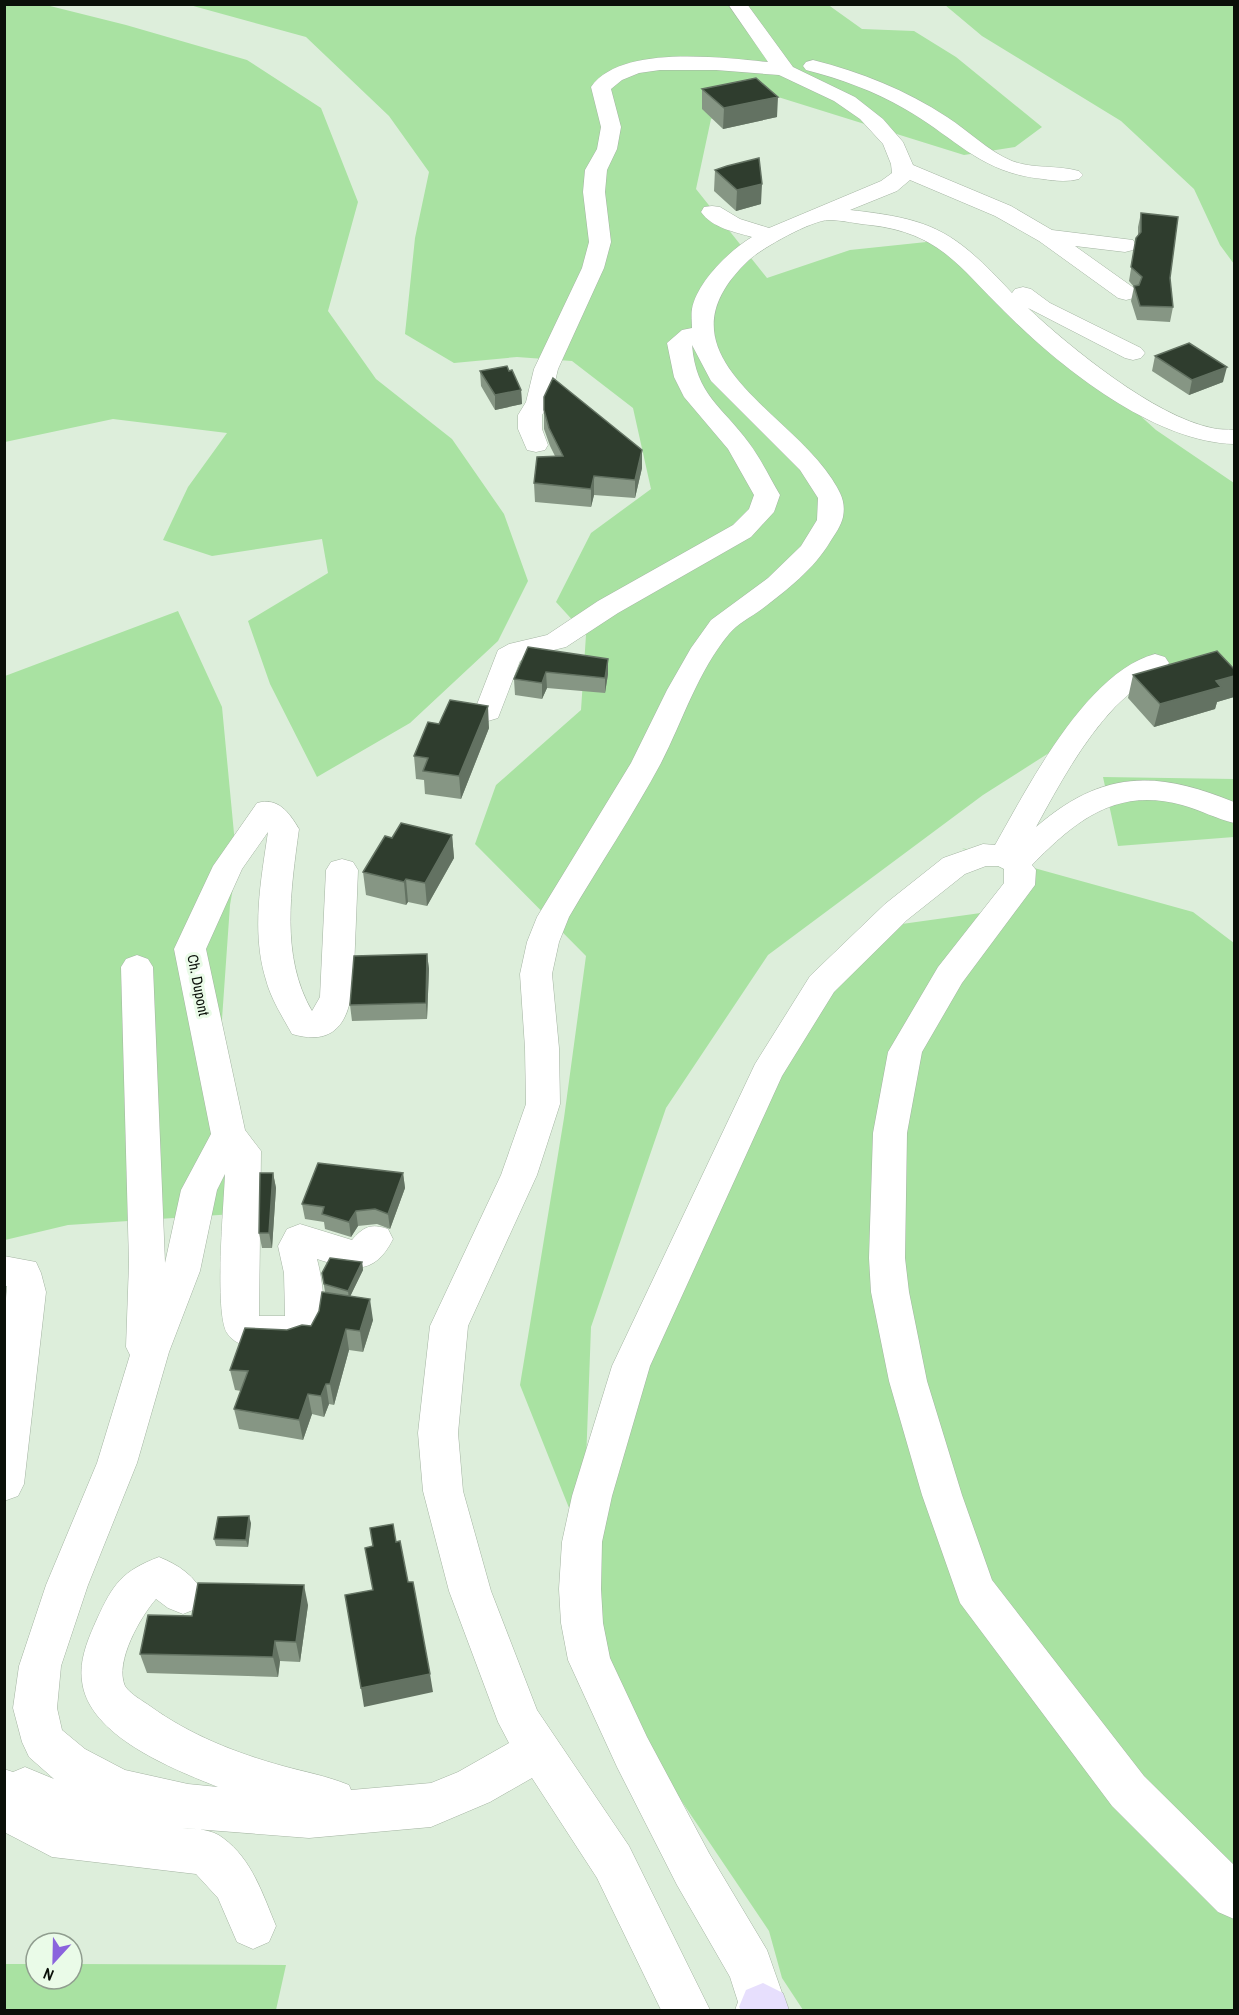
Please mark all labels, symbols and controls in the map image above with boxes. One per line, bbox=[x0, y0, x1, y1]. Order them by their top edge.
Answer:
street label: Ch. Dupont bbox=[182, 952, 215, 1018]
north arrow bbox=[24, 1931, 84, 1991]
text: N bbox=[40, 1963, 57, 1987]

